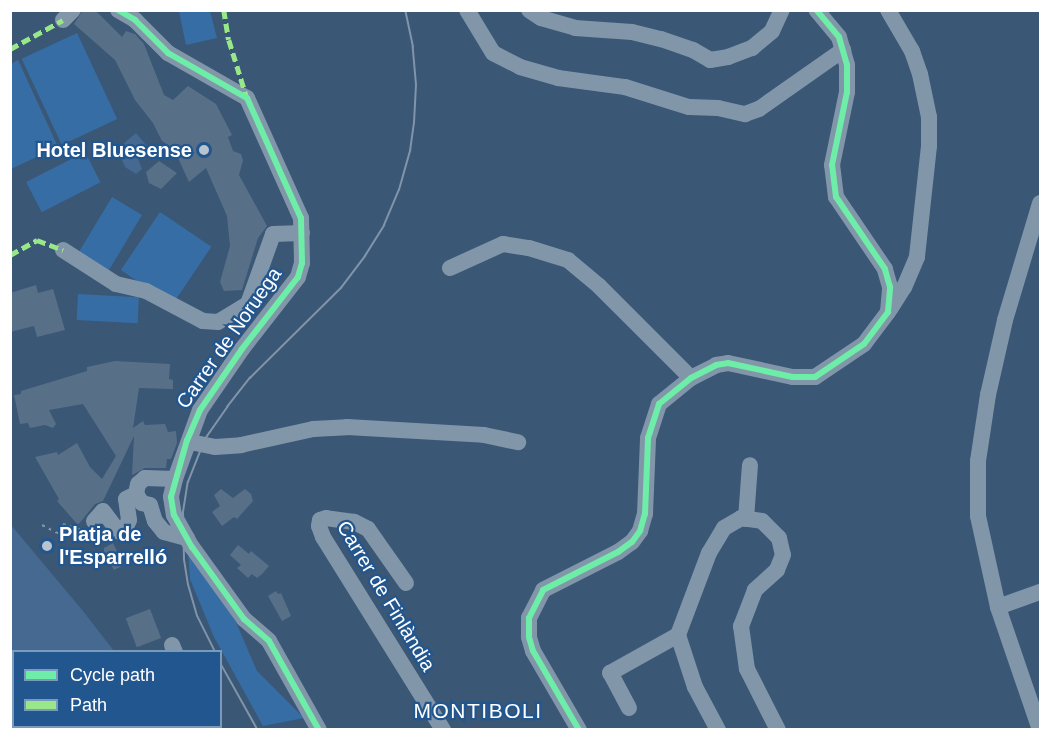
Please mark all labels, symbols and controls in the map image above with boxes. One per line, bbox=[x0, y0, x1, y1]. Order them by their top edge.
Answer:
place label: Hotel Bluesense bbox=[36, 138, 192, 162]
marker: Hotel Bluesense bbox=[197, 143, 211, 157]
street label: Carrer de Noruega bbox=[171, 263, 287, 413]
street label: Carrer de Finlàndia bbox=[332, 516, 440, 676]
place label: Platja de l'Esparrelló bbox=[59, 522, 167, 569]
marker: Platja de l'Esparrelló bbox=[40, 539, 54, 553]
legend bbox=[12, 650, 222, 728]
text: Cycle path bbox=[70, 665, 155, 685]
text: Path bbox=[70, 695, 107, 715]
district label: MONTIBOLI bbox=[413, 698, 543, 724]

